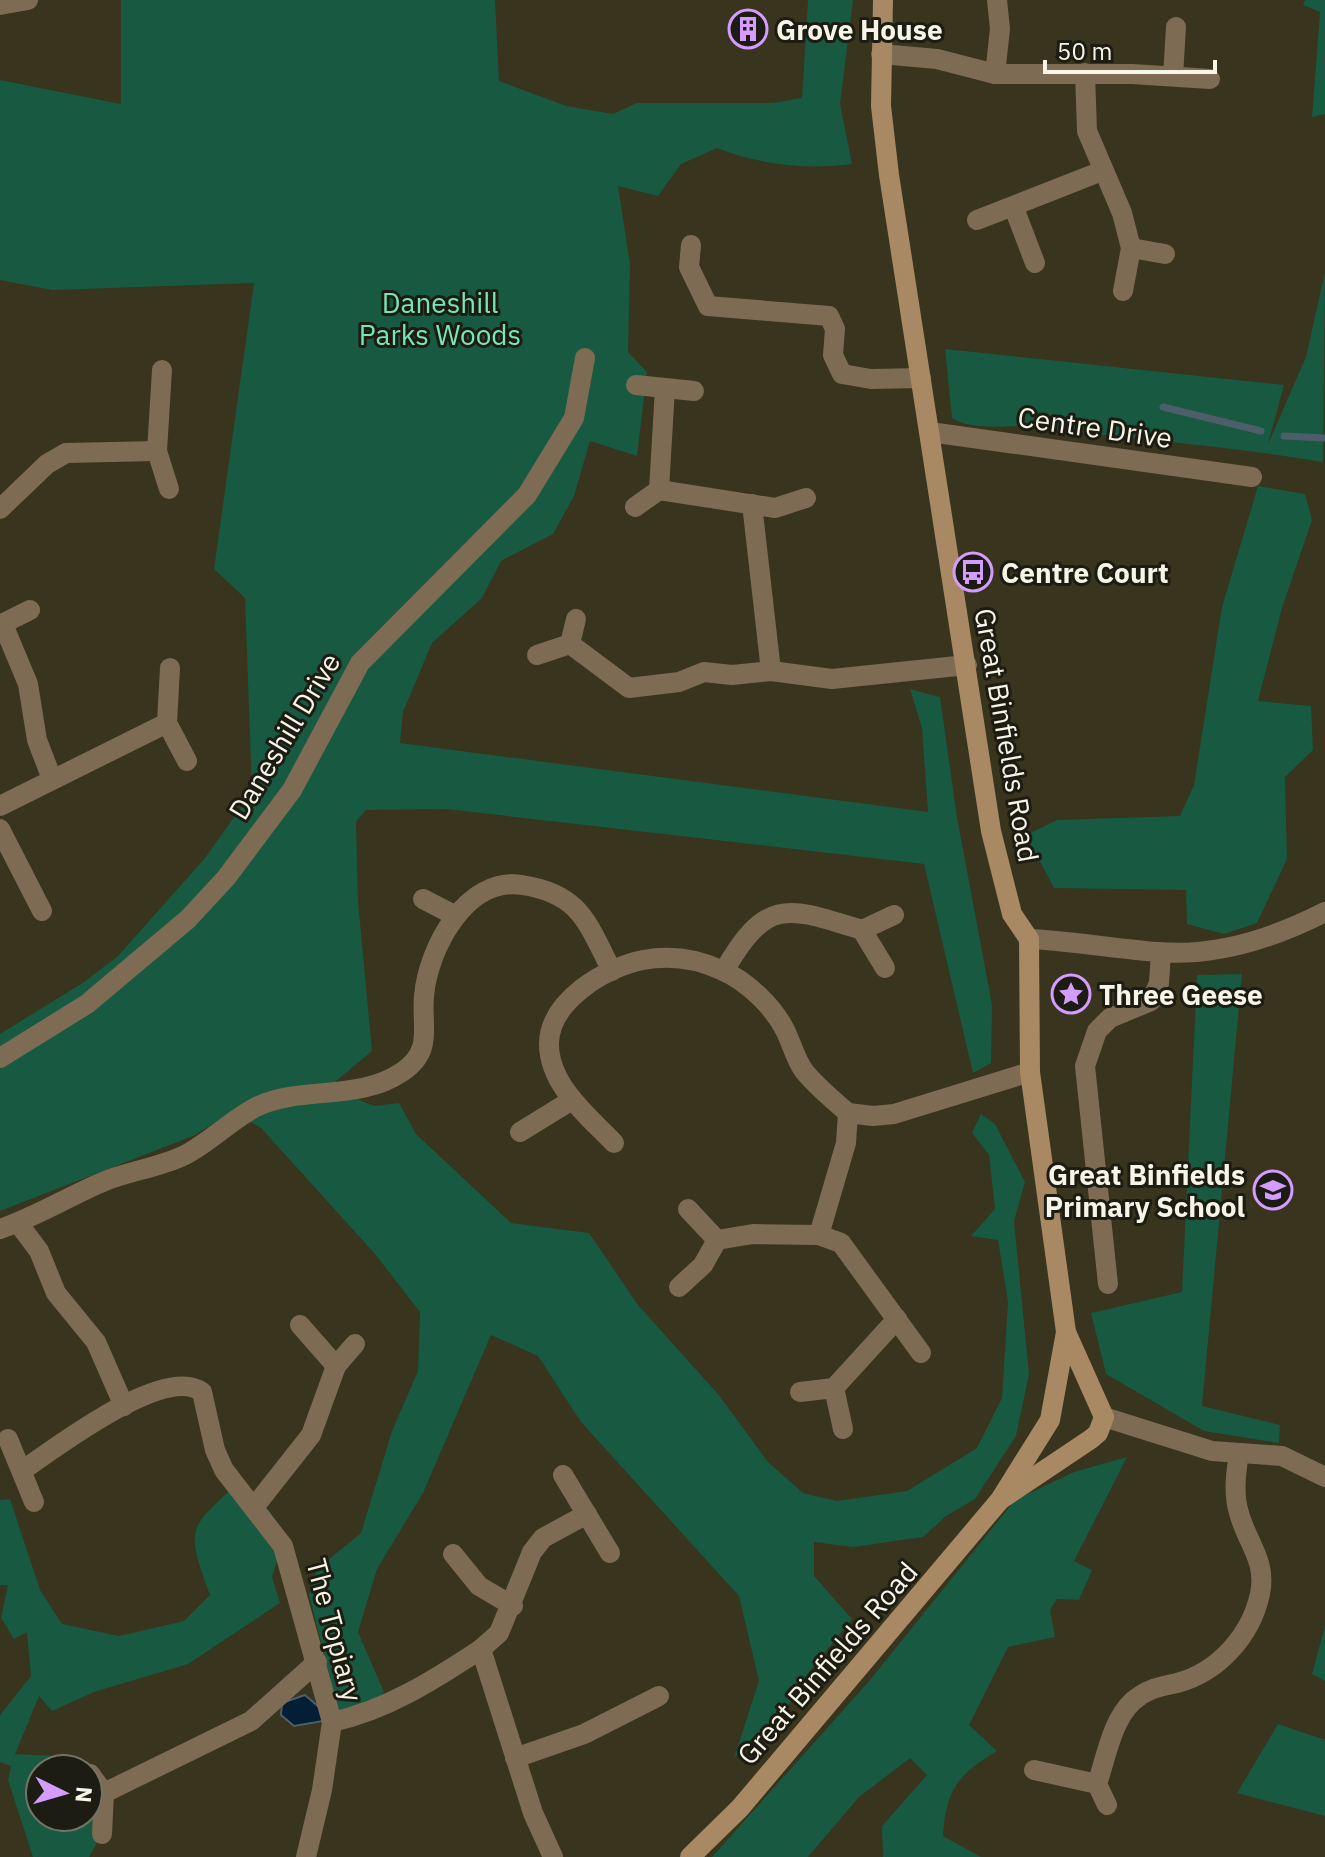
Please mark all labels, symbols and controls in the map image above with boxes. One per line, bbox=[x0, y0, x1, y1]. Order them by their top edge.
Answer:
building icon: Grove House bbox=[727, 8, 769, 50]
place label: Grove House bbox=[776, 11, 943, 48]
scale bar bbox=[1045, 24, 1215, 74]
text: 50 m bbox=[1057, 35, 1112, 67]
park label: Daneshill Parks Woods bbox=[359, 284, 521, 353]
street label: Centre Drive bbox=[1015, 398, 1175, 456]
bus stop icon: Centre Court bbox=[952, 551, 994, 593]
place label: Centre Court bbox=[1001, 554, 1169, 591]
street label: Great Binfields Road bbox=[966, 605, 1048, 865]
street label: Daneshill Drive bbox=[220, 646, 348, 826]
place icon: Three Geese bbox=[1050, 973, 1092, 1015]
place label: Three Geese bbox=[1099, 976, 1263, 1013]
place label: Great Binfields Primary School bbox=[1045, 1156, 1245, 1225]
school or university icon: Great Binfields Primary School bbox=[1252, 1169, 1294, 1211]
street label: The Topiary bbox=[298, 1554, 372, 1706]
street label: Great Binfields Road bbox=[729, 1554, 925, 1772]
north arrow bbox=[24, 1753, 104, 1833]
text: N bbox=[69, 1786, 100, 1804]

